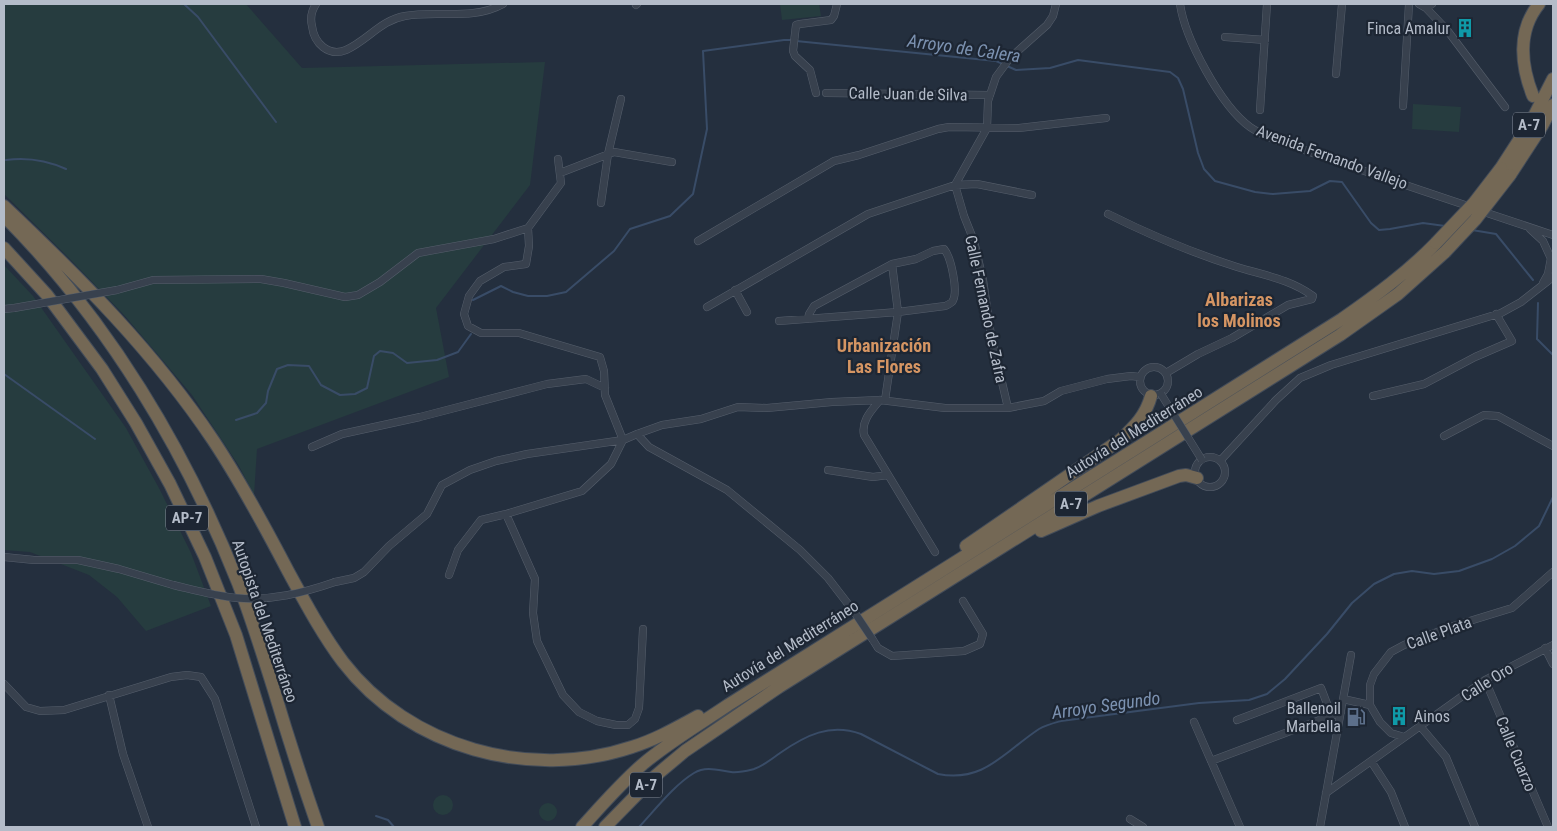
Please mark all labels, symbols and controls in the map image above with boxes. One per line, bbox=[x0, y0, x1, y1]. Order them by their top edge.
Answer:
building icon: Finca Amalur bbox=[1454, 17, 1476, 39]
place label: Finca Amalur bbox=[1367, 19, 1450, 38]
water label: Arroyo de Calera bbox=[905, 30, 1022, 66]
street label: Calle Juan de Silva bbox=[848, 83, 968, 105]
road number: A-7 bbox=[1513, 112, 1545, 138]
street label: Avenida Fernando Vallejo bbox=[1254, 121, 1410, 193]
street label: Calle Fernando de Zafra bbox=[961, 233, 1011, 385]
district label: Albarizas los Molinos bbox=[1197, 289, 1281, 331]
district label: Urbanización Las Flores bbox=[837, 335, 931, 377]
street label: Autovía del Mediterráneo bbox=[1062, 382, 1206, 482]
road number: A-7 bbox=[1055, 492, 1087, 516]
road number: AP-7 bbox=[166, 506, 208, 530]
street label: Autopista del Mediterráneo bbox=[228, 537, 302, 705]
street label: Autovía del Mediterráneo bbox=[718, 596, 862, 696]
street label: Calle Plata bbox=[1404, 612, 1474, 654]
street label: Calle Oro bbox=[1458, 659, 1516, 705]
water label: Arroyo Segundo bbox=[1049, 687, 1162, 723]
place label: Ballenoil Marbella bbox=[1286, 699, 1341, 736]
building icon: Ainos bbox=[1388, 705, 1410, 727]
fuel station icon: Ballenoil Marbella bbox=[1345, 706, 1367, 728]
place label: Ainos bbox=[1414, 707, 1450, 726]
street label: Calle Cuarzo bbox=[1492, 714, 1540, 794]
road number: A-7 bbox=[630, 772, 662, 798]

